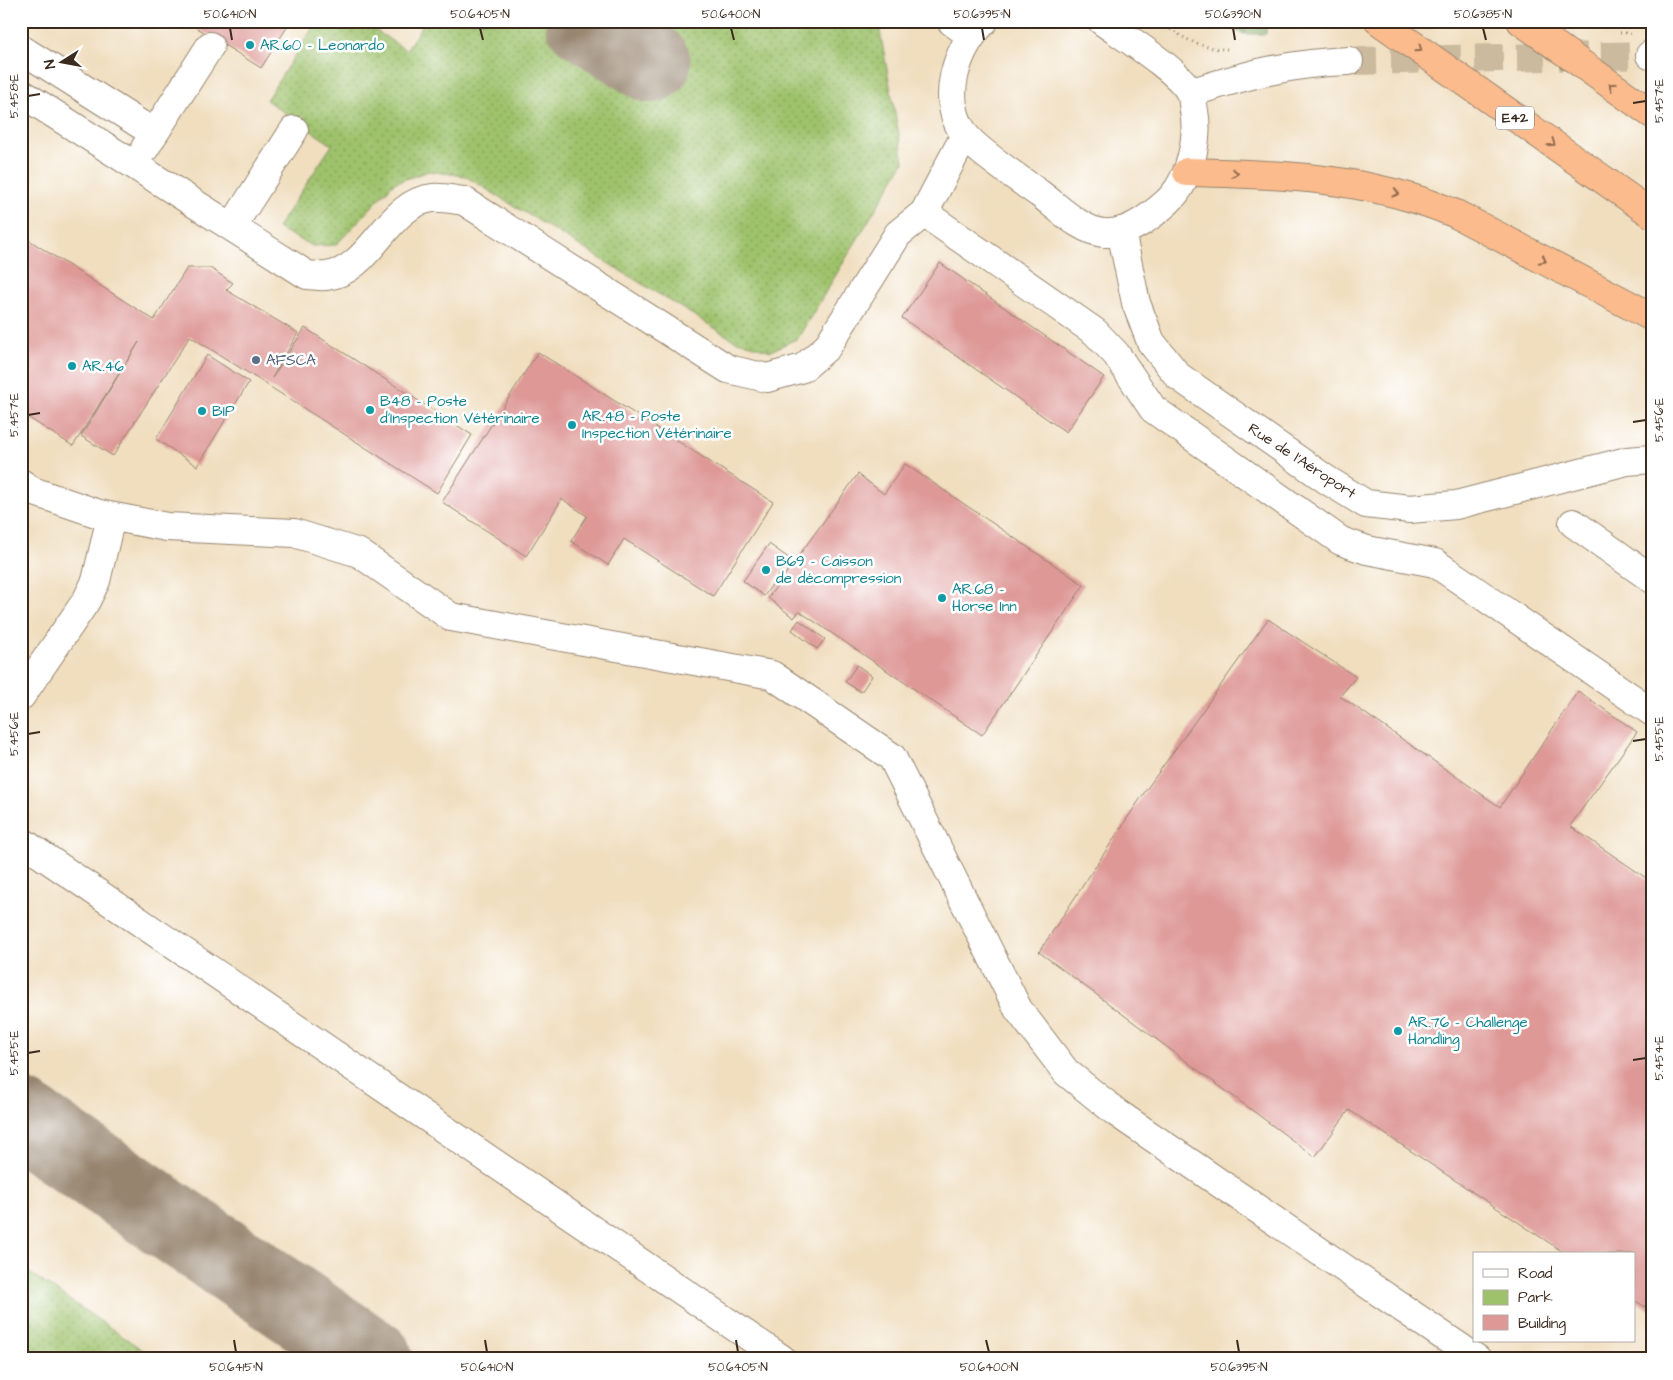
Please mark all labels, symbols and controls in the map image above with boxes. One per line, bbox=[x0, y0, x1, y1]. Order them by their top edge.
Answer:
text: 50.6410°N bbox=[204, 6, 257, 23]
text: 50.6405°N bbox=[450, 6, 510, 23]
text: 50.6400°N bbox=[702, 6, 761, 23]
text: 50.6395°N bbox=[954, 6, 1011, 23]
text: 50.6390°N bbox=[1205, 6, 1261, 23]
text: 50.6385°N bbox=[1454, 6, 1512, 23]
place label: AR.60 - Leonardo bbox=[260, 35, 385, 56]
north arrow bbox=[38, 38, 88, 88]
marker: AR.60 - Leonardo bbox=[244, 39, 256, 51]
one-way arrow bbox=[1413, 43, 1423, 52]
text: N bbox=[40, 58, 61, 71]
text: 5.458°E bbox=[6, 74, 23, 118]
text: 5.457°E bbox=[1651, 79, 1668, 123]
one-way arrow bbox=[1608, 83, 1618, 92]
road number: E42 bbox=[1496, 106, 1534, 130]
one-way arrow bbox=[1546, 137, 1556, 146]
one-way arrow bbox=[1232, 168, 1240, 179]
one-way arrow bbox=[1392, 187, 1400, 197]
one-way arrow bbox=[1538, 254, 1547, 264]
place label: AFSCA bbox=[266, 350, 316, 371]
marker: AFSCA bbox=[250, 354, 262, 366]
place label: AR.46 bbox=[82, 356, 125, 377]
marker: AR.46 bbox=[66, 360, 78, 372]
place label: B48 - Poste d'Inspection Vétérinaire bbox=[380, 391, 540, 429]
text: 5.457°E bbox=[6, 393, 23, 437]
text: 5.456°E bbox=[1651, 398, 1668, 442]
place label: BIP bbox=[212, 401, 235, 422]
marker: B48 - Poste d'Inspection Vétérinaire bbox=[364, 404, 376, 416]
marker: BIP bbox=[196, 405, 208, 417]
place label: AR.48 - Poste Inspection Vétérinaire bbox=[582, 406, 732, 444]
street label: Rue de l'Aéroport bbox=[1244, 418, 1360, 504]
marker: AR.48 - Poste Inspection Vétérinaire bbox=[566, 419, 578, 431]
place label: B69 - Caisson de décompression bbox=[776, 551, 902, 589]
marker: B69 - Caisson de décompression bbox=[760, 564, 772, 576]
place label: AR.68 - Horse Inn bbox=[952, 579, 1017, 617]
marker: AR.68 - Horse Inn bbox=[936, 592, 948, 604]
text: 5.456°E bbox=[6, 712, 23, 756]
text: 5.455°E bbox=[1651, 716, 1668, 762]
place label: AR.76 - Challenge Handling bbox=[1408, 1012, 1528, 1051]
marker: AR.76 - Challenge Handling bbox=[1392, 1025, 1404, 1037]
text: 5.455°E bbox=[6, 1030, 23, 1076]
text: 5.454°E bbox=[1651, 1036, 1668, 1080]
legend bbox=[1473, 1252, 1636, 1342]
text: Road bbox=[1518, 1263, 1553, 1284]
text: Park bbox=[1518, 1287, 1553, 1308]
text: Building bbox=[1518, 1313, 1566, 1335]
text: 50.6415°N bbox=[209, 1359, 263, 1376]
text: 50.6410°N bbox=[461, 1359, 514, 1376]
text: 50.6405°N bbox=[708, 1359, 768, 1376]
text: 50.6400°N bbox=[960, 1359, 1019, 1376]
text: 50.6395°N bbox=[1211, 1359, 1268, 1376]

